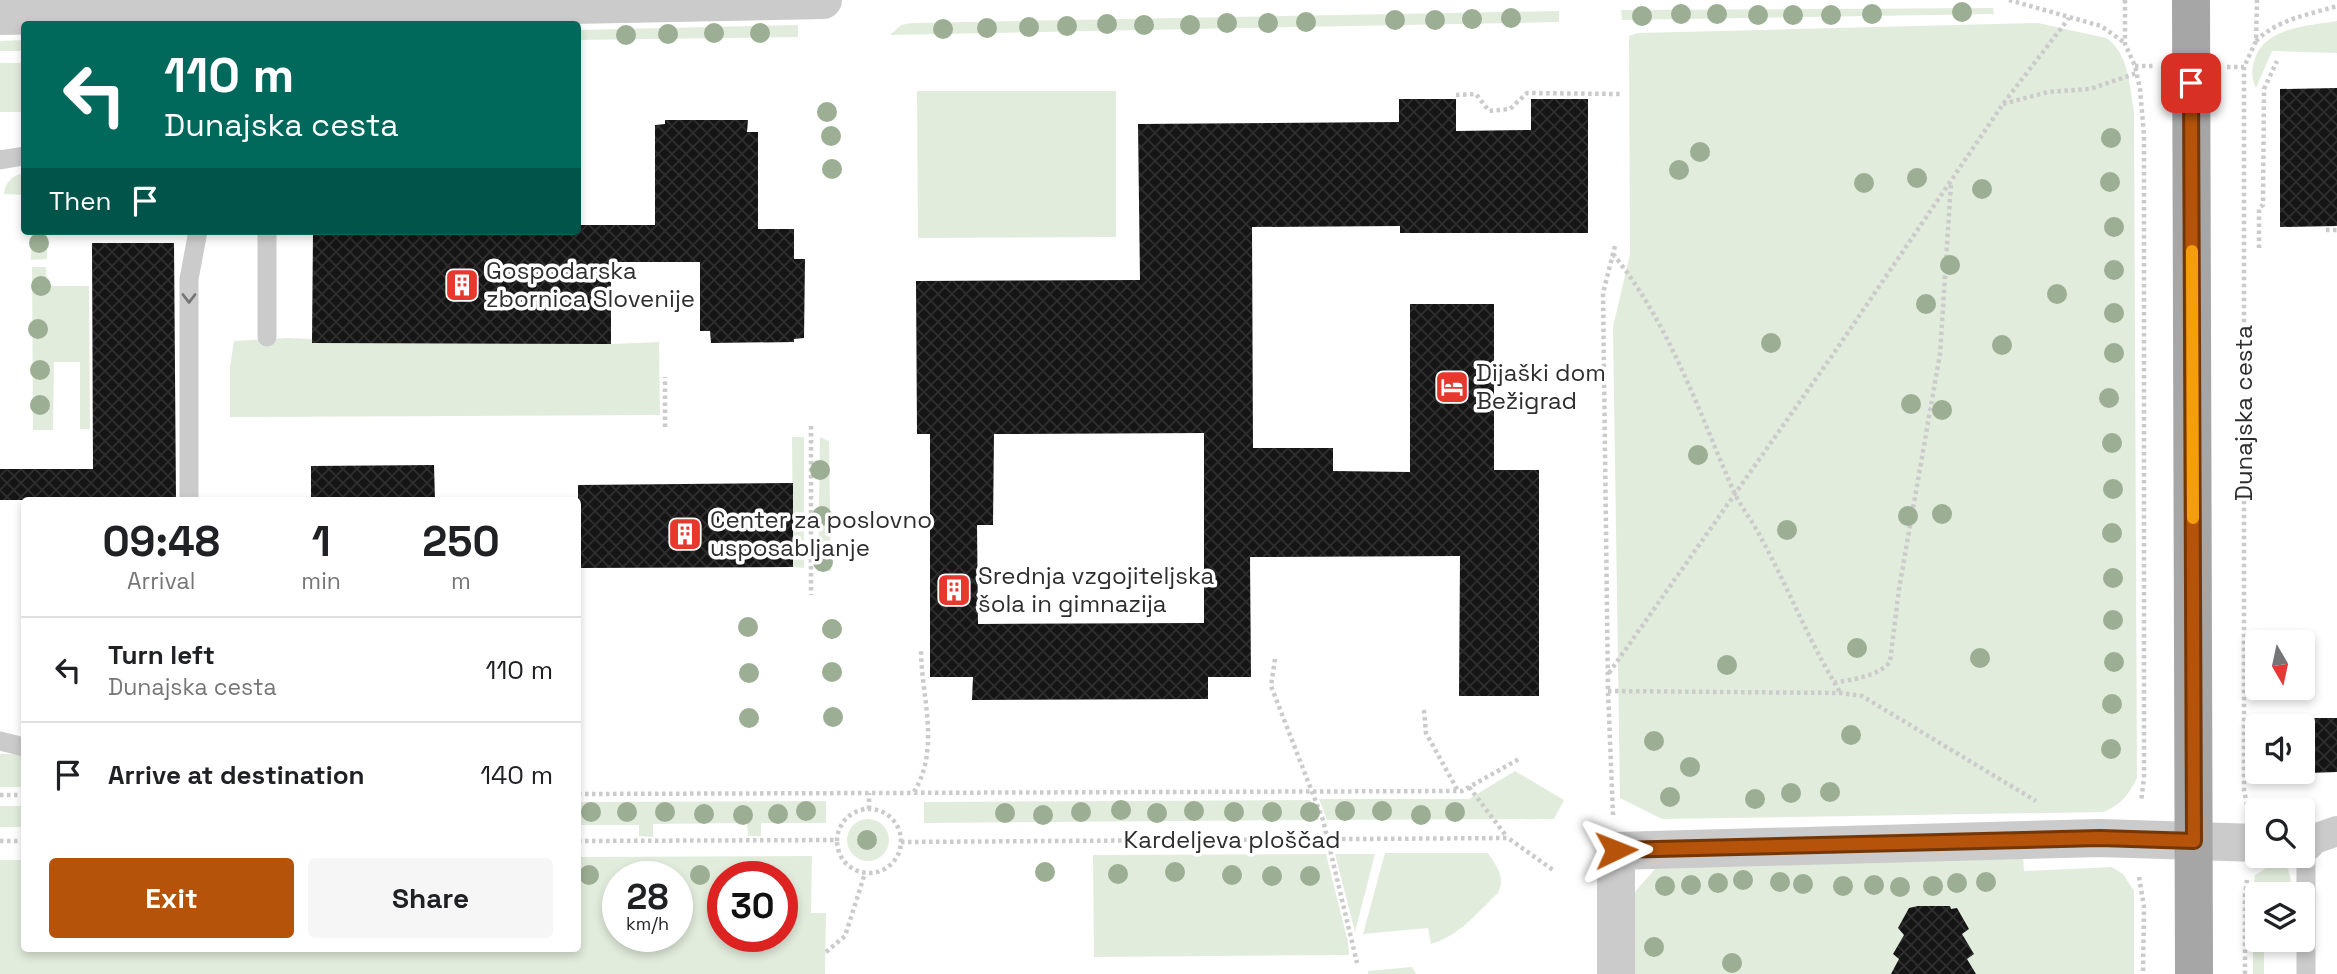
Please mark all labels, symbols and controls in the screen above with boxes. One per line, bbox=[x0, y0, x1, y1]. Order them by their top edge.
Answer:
text: 110 m bbox=[164, 44, 294, 106]
icon: left bbox=[49, 49, 140, 140]
pin bbox=[2161, 53, 2221, 113]
icon: arrive bbox=[2172, 64, 2210, 102]
text: Dunajska cesta bbox=[164, 105, 399, 145]
icon: arrive bbox=[126, 182, 164, 220]
text: Then bbox=[49, 184, 112, 218]
place label: Gospodarska zbornica Slovenije bbox=[486, 255, 695, 314]
building icon: Gospodarska zbornica Slovenije bbox=[443, 266, 481, 304]
one-way arrow bbox=[181, 294, 197, 304]
street label: Dunajska cesta bbox=[2228, 325, 2259, 501]
place label: Dijaški dom Bežigrad bbox=[1476, 357, 1606, 416]
hotel icon: Dijaški dom Bežigrad bbox=[1433, 368, 1471, 406]
place label: Center za poslovno usposabljanje bbox=[710, 504, 932, 563]
text: 09:48 bbox=[102, 515, 220, 568]
text: 1 bbox=[312, 515, 331, 568]
text: 250 bbox=[422, 515, 500, 568]
building icon: Center za poslovno usposabljanje bbox=[666, 515, 704, 553]
place label: Srednja vzgojiteljska šola in gimnazija bbox=[978, 560, 1215, 619]
text: Arrival bbox=[127, 566, 195, 596]
text: min bbox=[301, 566, 341, 596]
text: m bbox=[451, 566, 471, 596]
building icon: Srednja vzgojiteljska šola in gimnazija bbox=[935, 571, 973, 609]
north arrow bbox=[2245, 630, 2315, 700]
map controls bbox=[2245, 630, 2315, 952]
text: Turn left bbox=[108, 638, 215, 672]
icon: left bbox=[49, 651, 87, 689]
text: 110 m bbox=[486, 653, 553, 687]
text: Dunajska cesta bbox=[108, 672, 277, 702]
button: sound bbox=[2245, 714, 2315, 784]
icon: arrive bbox=[49, 756, 87, 794]
text: Arrive at destination bbox=[108, 758, 365, 792]
text: 140 m bbox=[480, 758, 553, 792]
button: search bbox=[2245, 798, 2315, 868]
position arrow bbox=[1579, 813, 1653, 887]
street label: Kardeljeva ploščad bbox=[1124, 824, 1340, 855]
button: Exit bbox=[49, 858, 294, 938]
button: Share bbox=[308, 858, 553, 938]
speed limit sign: 30 bbox=[707, 861, 798, 952]
text: 28 bbox=[627, 875, 668, 919]
button: layers bbox=[2245, 882, 2315, 952]
text: km/h bbox=[626, 912, 669, 935]

